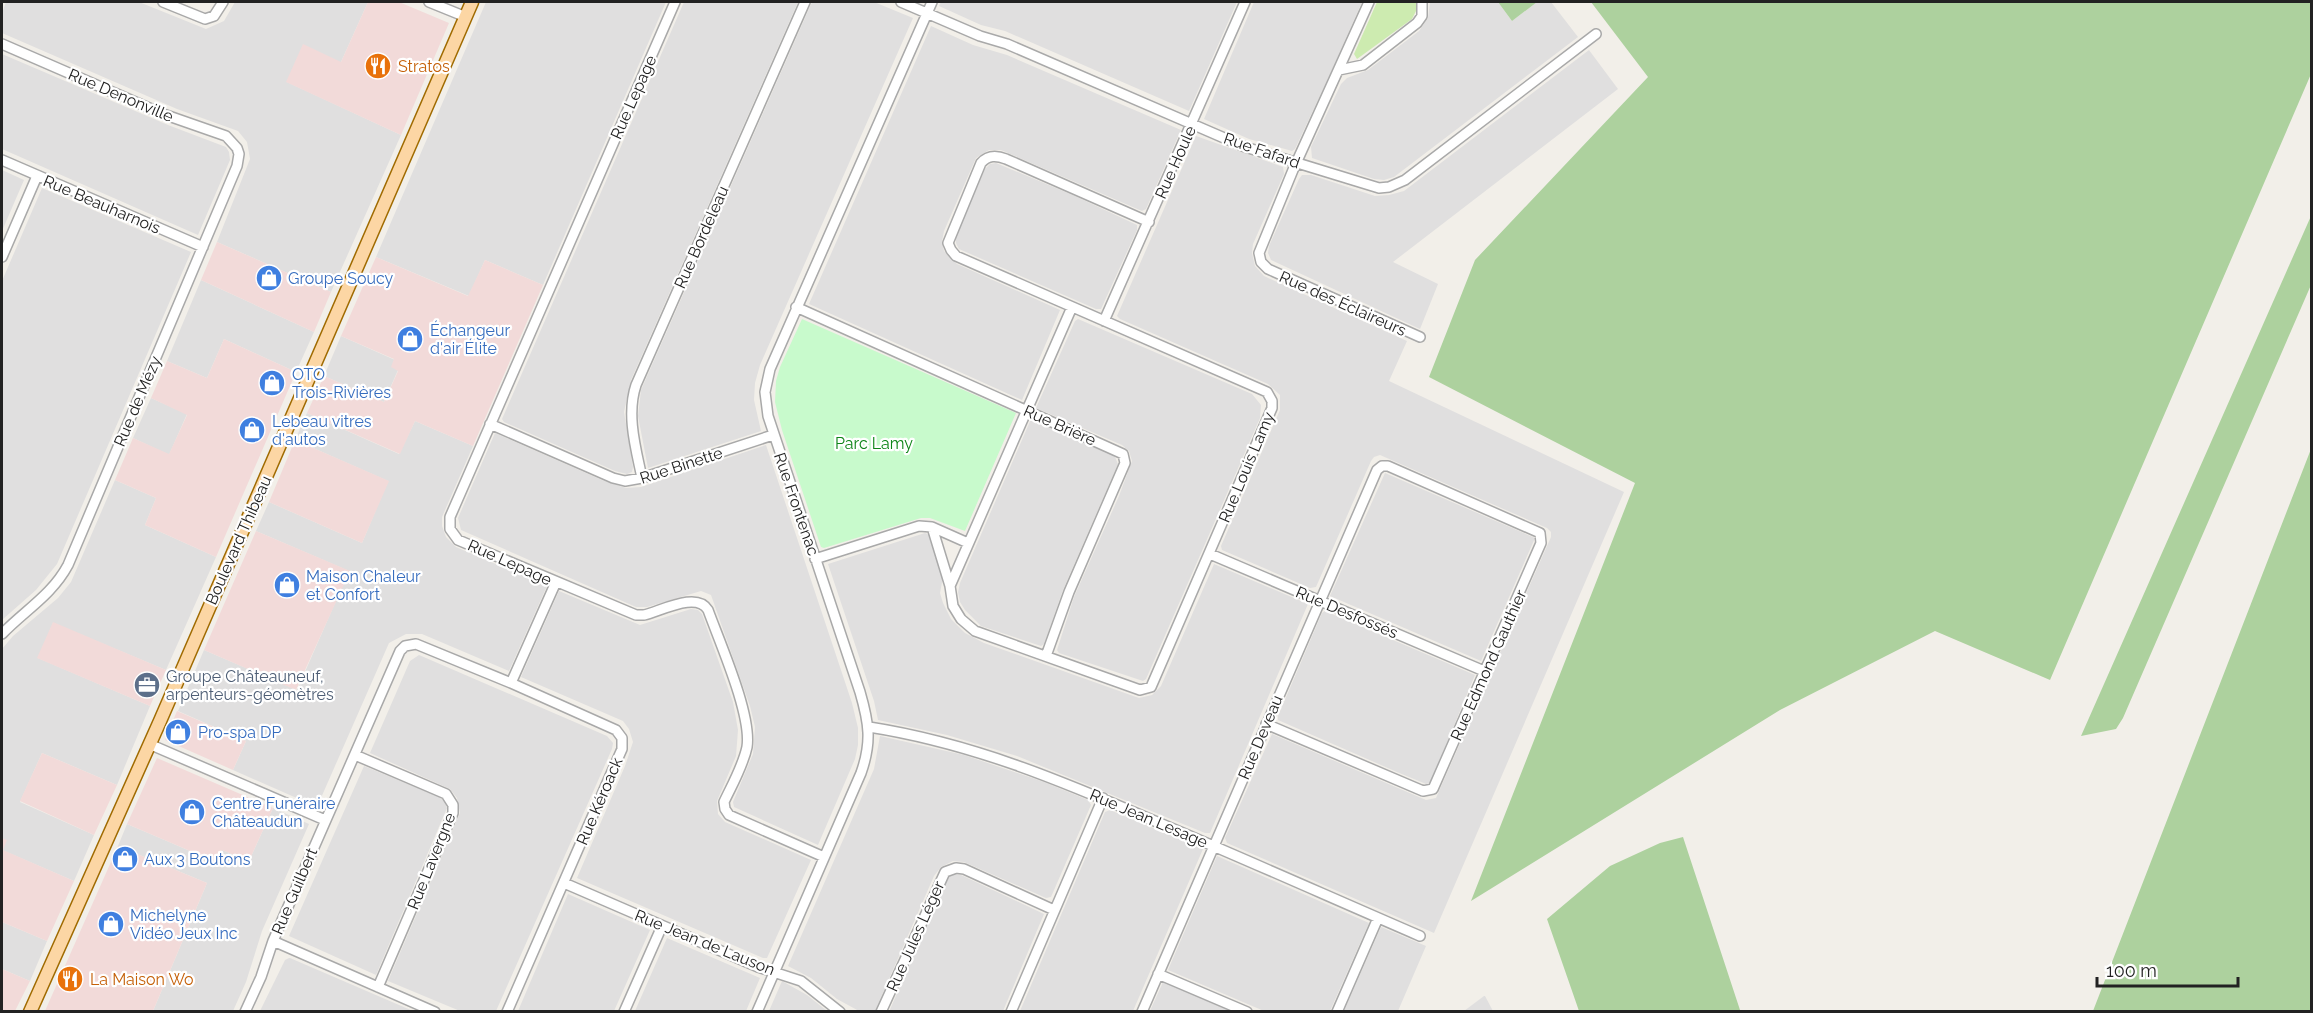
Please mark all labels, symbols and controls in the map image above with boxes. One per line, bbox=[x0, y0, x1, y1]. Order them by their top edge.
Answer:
restaurant icon: Stratos bbox=[363, 51, 393, 81]
street label: Rue Lepage bbox=[607, 52, 660, 142]
place label: Stratos bbox=[398, 57, 450, 76]
street label: Rue Denonville bbox=[65, 65, 176, 126]
street label: Rue Houle bbox=[1151, 123, 1200, 202]
street label: Rue Fafard bbox=[1221, 129, 1303, 172]
street label: Rue Beauharnois bbox=[40, 171, 163, 238]
street label: Rue Bordeleau bbox=[670, 183, 733, 291]
shop icon: Groupe Soucy bbox=[254, 263, 284, 293]
street label: Rue des Éclaireurs bbox=[1276, 266, 1410, 340]
place label: Groupe Soucy bbox=[288, 269, 394, 288]
place label: Échangeur d'air Élite bbox=[430, 320, 510, 358]
shop icon: Échangeur d'air Élite bbox=[395, 324, 425, 354]
street label: Rue de Mézy bbox=[110, 353, 165, 449]
place label: OTO Trois-Rivières bbox=[292, 365, 391, 402]
shop icon: OTO Trois-Rivières bbox=[257, 368, 287, 398]
street label: Rue Brière bbox=[1021, 401, 1099, 450]
street label: Rue Louis Lamy bbox=[1215, 409, 1278, 525]
place label: Lebeau vitres d'autos bbox=[272, 412, 372, 449]
shop icon: Lebeau vitres d'autos bbox=[237, 415, 267, 445]
park label: Parc Lamy bbox=[835, 434, 913, 453]
street label: Rue Binette bbox=[637, 443, 725, 488]
street label: Rue Frontenac bbox=[770, 450, 823, 558]
street label: Boulevard Thibeau bbox=[201, 473, 275, 608]
street label: Rue Lepage bbox=[465, 536, 555, 589]
place label: Maison Chaleur et Confort bbox=[306, 567, 421, 604]
shop icon: Maison Chaleur et Confort bbox=[272, 570, 302, 600]
street label: Rue Desfossés bbox=[1293, 582, 1401, 643]
street label: Rue Edmond Gauthier bbox=[1447, 586, 1530, 744]
place label: Groupe Châteauneuf, arpenteurs-géomètres bbox=[166, 667, 334, 704]
office icon: Groupe Châteauneuf, arpenteurs-géomètres bbox=[132, 670, 162, 700]
street label: Rue Deveau bbox=[1234, 692, 1287, 782]
shop icon: Pro-spa DP bbox=[163, 717, 193, 747]
place label: Pro-spa DP bbox=[198, 723, 281, 742]
street label: Rue Kéroack bbox=[572, 754, 627, 848]
street label: Rue Jean Lesage bbox=[1087, 785, 1211, 852]
place label: Centre Funéraire Châteaudun bbox=[212, 794, 335, 831]
shop icon: Centre Funéraire Châteaudun bbox=[177, 797, 207, 827]
street label: Rue Lavergne bbox=[403, 810, 460, 912]
shop icon: Aux 3 Boutons bbox=[110, 844, 140, 874]
street label: Rue Guilbert bbox=[268, 844, 321, 937]
place label: Aux 3 Boutons bbox=[144, 850, 251, 869]
street label: Rue Jules Léger bbox=[883, 878, 948, 994]
place label: Michelyne Vidéo Jeux Inc bbox=[130, 906, 238, 943]
street label: Rue Jean de Lauson bbox=[632, 906, 778, 979]
shop icon: Michelyne Vidéo Jeux Inc bbox=[96, 909, 126, 939]
scale bar bbox=[2097, 950, 2238, 988]
text: 100 m bbox=[2106, 960, 2157, 981]
restaurant icon: La Maison Wo bbox=[55, 964, 85, 994]
place label: La Maison Wo bbox=[90, 970, 194, 989]

